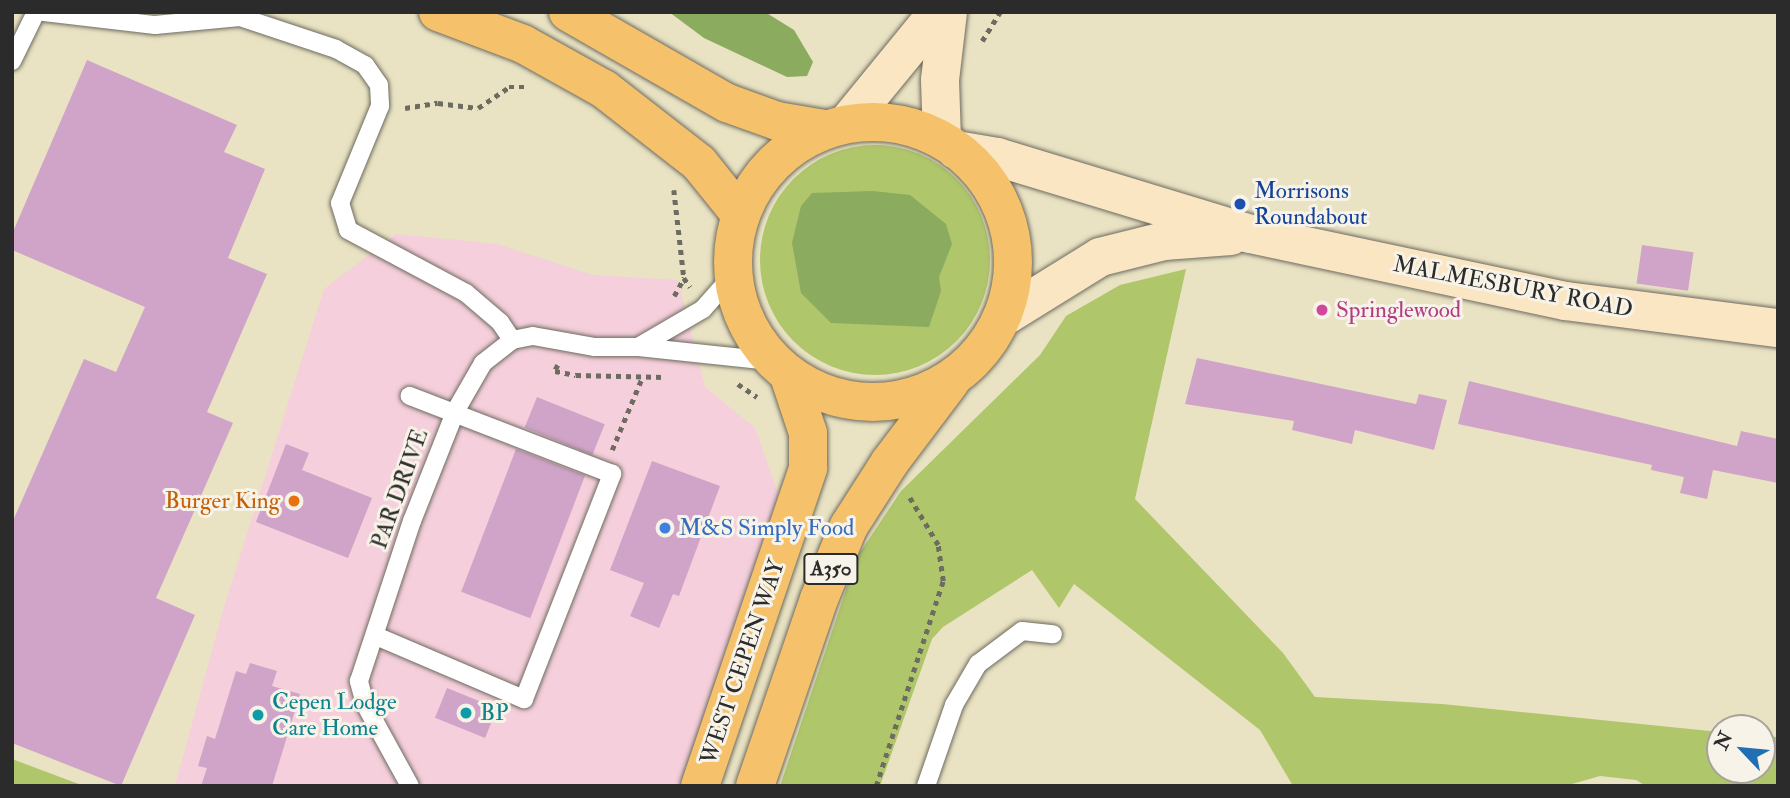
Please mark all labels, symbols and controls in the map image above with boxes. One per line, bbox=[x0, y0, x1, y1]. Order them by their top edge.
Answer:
place label: Morrisons Roundabout bbox=[1254, 177, 1367, 231]
marker: Morrisons Roundabout bbox=[1232, 196, 1248, 212]
street label: MALMESBURY ROAD bbox=[1391, 250, 1635, 324]
place label: Springlewood bbox=[1336, 296, 1461, 324]
marker: Springlewood bbox=[1314, 302, 1330, 318]
street label: PAR DRIVE bbox=[366, 425, 434, 553]
place label: Burger King bbox=[165, 487, 280, 515]
marker: Burger King bbox=[286, 493, 302, 509]
place label: M&S Simply Food bbox=[679, 514, 854, 542]
marker: M&S Simply Food bbox=[657, 520, 673, 536]
road number: A350 bbox=[803, 552, 859, 586]
street label: WEST CEPEN WAY bbox=[695, 556, 791, 768]
place label: Cepen Lodge Care Home bbox=[272, 688, 396, 742]
place label: BP bbox=[480, 699, 509, 727]
marker: BP bbox=[458, 705, 474, 721]
marker: Cepen Lodge Care Home bbox=[250, 707, 266, 723]
north arrow bbox=[1706, 714, 1776, 784]
text: N bbox=[1709, 728, 1738, 754]

